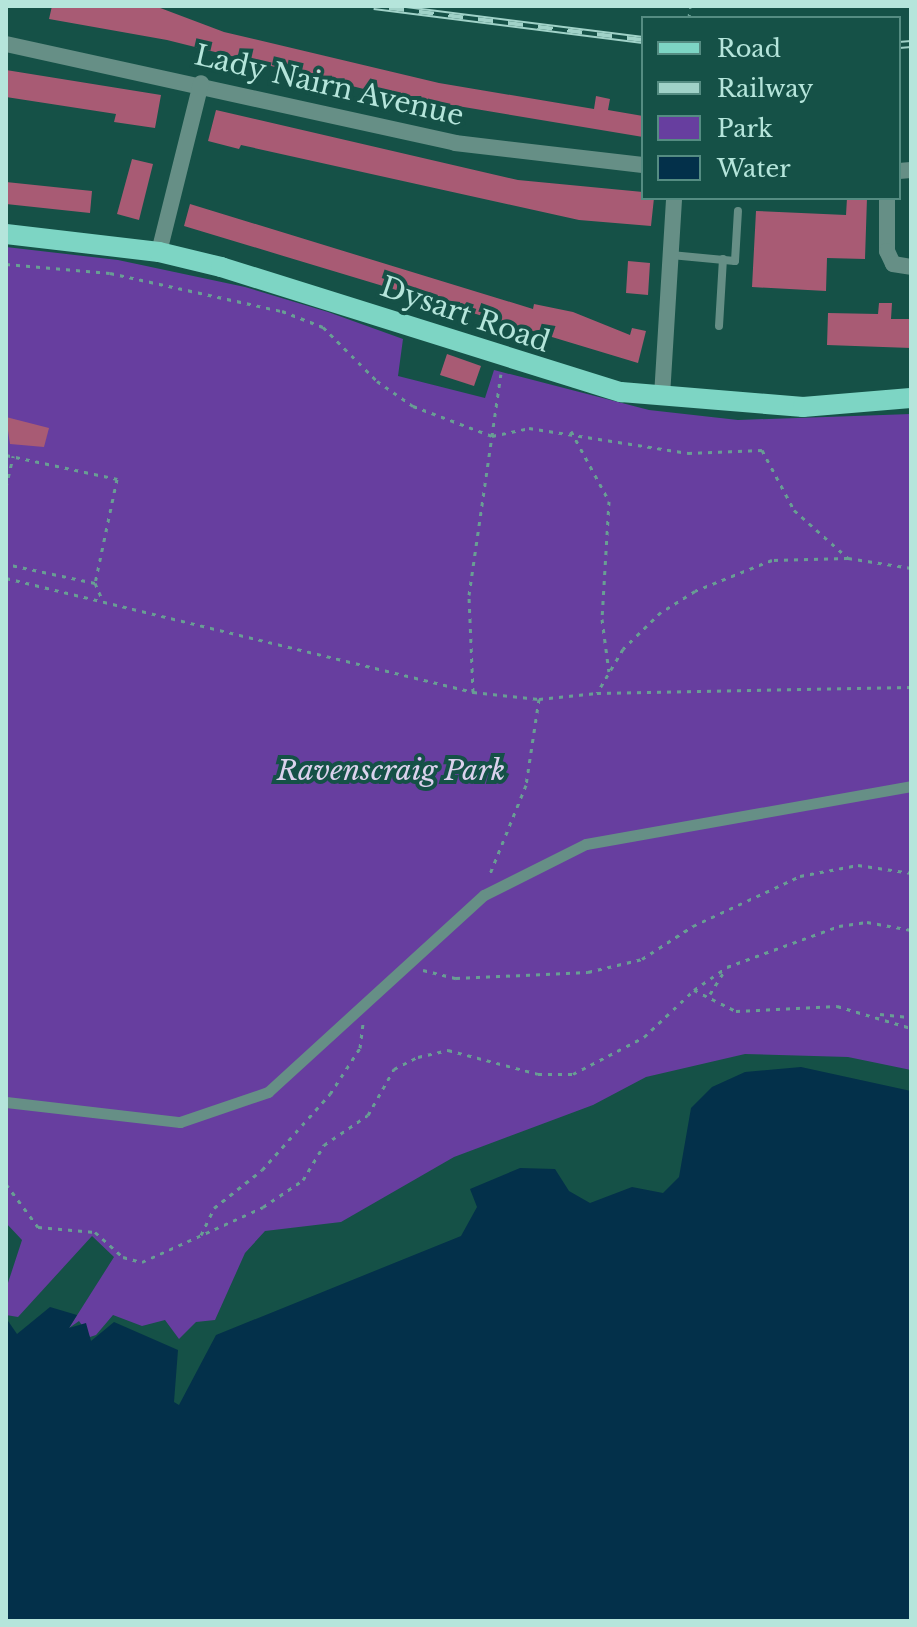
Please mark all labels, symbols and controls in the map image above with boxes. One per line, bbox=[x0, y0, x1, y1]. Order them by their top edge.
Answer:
legend bbox=[641, 16, 901, 200]
text: Road bbox=[717, 34, 781, 63]
street label: Lady Nairn Avenue bbox=[190, 38, 468, 134]
text: Railway bbox=[717, 74, 813, 103]
text: Park bbox=[717, 114, 773, 143]
text: Water bbox=[717, 154, 791, 183]
street label: Dysart Road bbox=[376, 270, 554, 360]
park label: Ravenscraig Park bbox=[277, 754, 505, 788]

